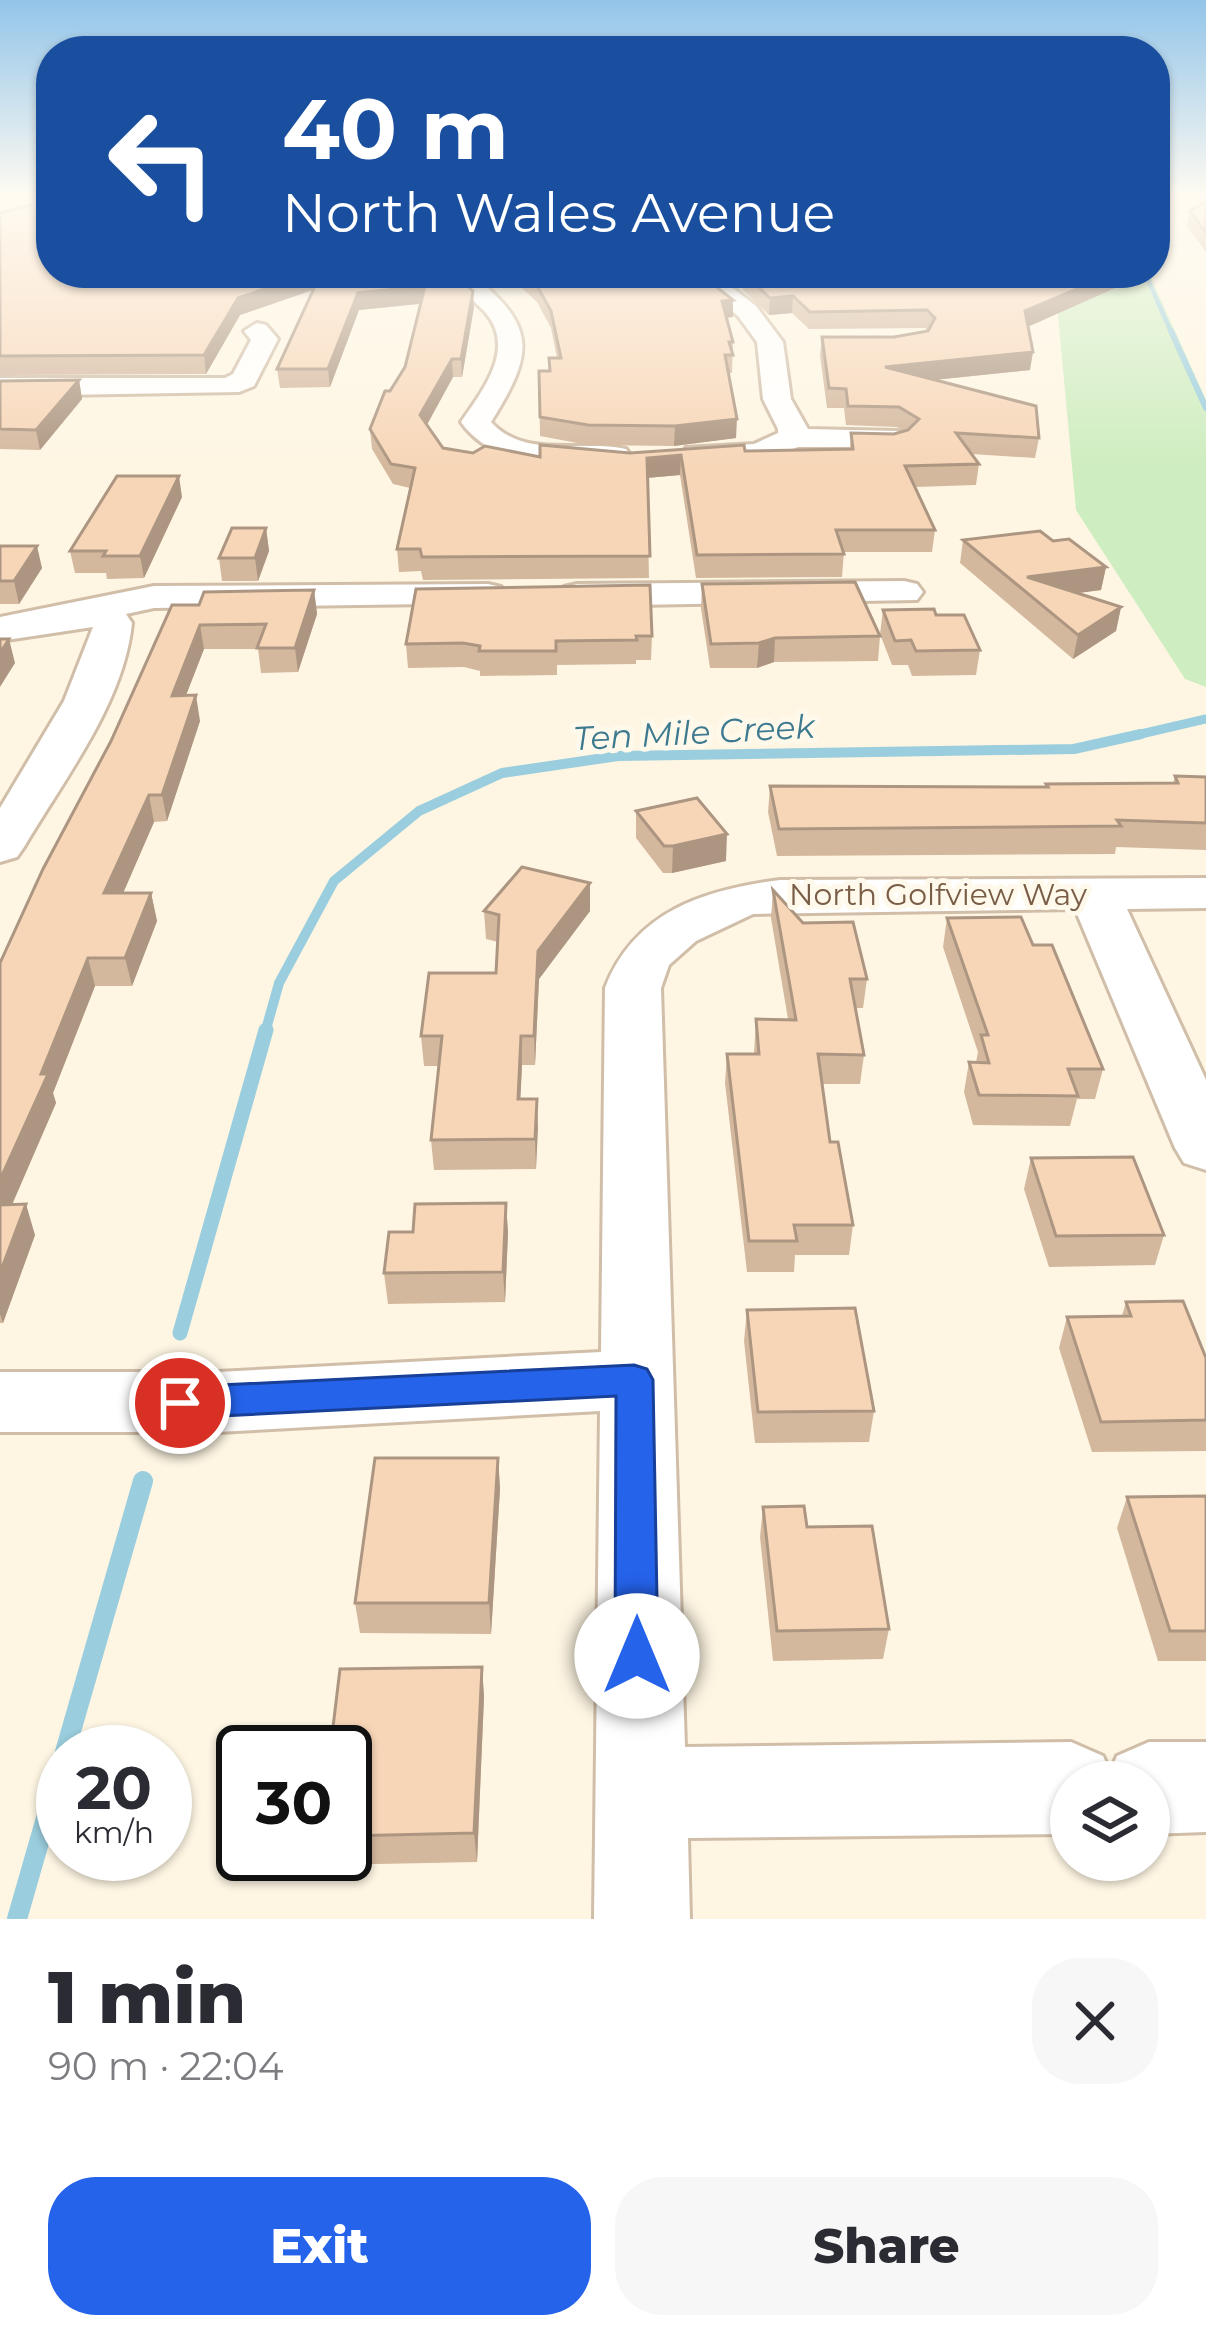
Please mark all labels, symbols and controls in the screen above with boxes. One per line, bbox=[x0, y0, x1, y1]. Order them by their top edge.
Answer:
text: 40 m bbox=[282, 78, 509, 180]
icon: left bbox=[84, 84, 240, 240]
text: North Wales Avenue bbox=[282, 180, 835, 246]
water label: Ten Mile Creek bbox=[572, 706, 817, 758]
street label: North Golfview Way bbox=[789, 876, 1088, 913]
pin bbox=[129, 1352, 231, 1454]
icon: arrive bbox=[147, 1370, 213, 1436]
position arrow bbox=[574, 1593, 700, 1719]
speed limit sign: 30 bbox=[216, 1725, 372, 1881]
text: 20 bbox=[76, 1751, 152, 1824]
map controls bbox=[1050, 1761, 1170, 1881]
button: layers bbox=[1050, 1761, 1170, 1881]
text: km/h bbox=[74, 1814, 154, 1851]
text: 1 min bbox=[48, 1953, 246, 2041]
button: close bbox=[1032, 1958, 1158, 2084]
text: 90 m · 22:04 bbox=[48, 2042, 284, 2090]
button: Exit bbox=[48, 2177, 591, 2315]
button: Share bbox=[615, 2177, 1158, 2315]

